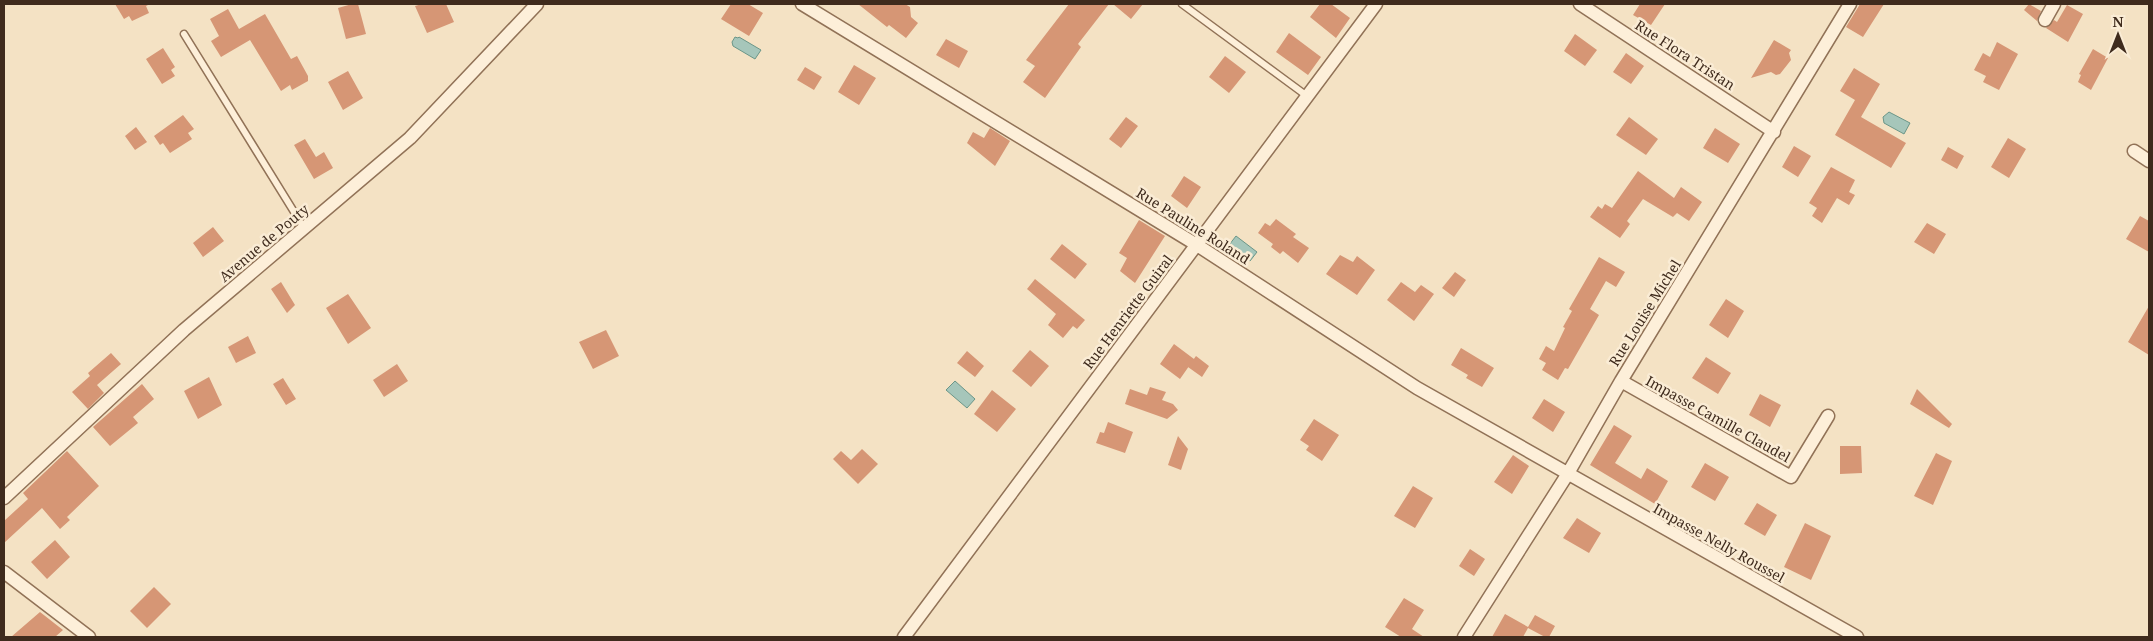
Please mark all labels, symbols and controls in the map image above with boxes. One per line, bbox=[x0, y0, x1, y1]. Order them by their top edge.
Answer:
north arrow bbox=[2093, 10, 2143, 60]
text: N bbox=[2112, 12, 2124, 31]
street label: Rue Flora Tristan bbox=[1632, 15, 1739, 94]
street label: Rue Pauline Roland bbox=[1133, 183, 1254, 268]
street label: Avenue de Pouty bbox=[215, 199, 313, 286]
street label: Rue Henriette Guiral bbox=[1078, 250, 1177, 373]
street label: Rue Louise Michel bbox=[1604, 255, 1685, 370]
street label: Impasse Camille Claudel bbox=[1642, 371, 1795, 467]
street label: Impasse Nelly Roussel bbox=[1650, 498, 1789, 587]

